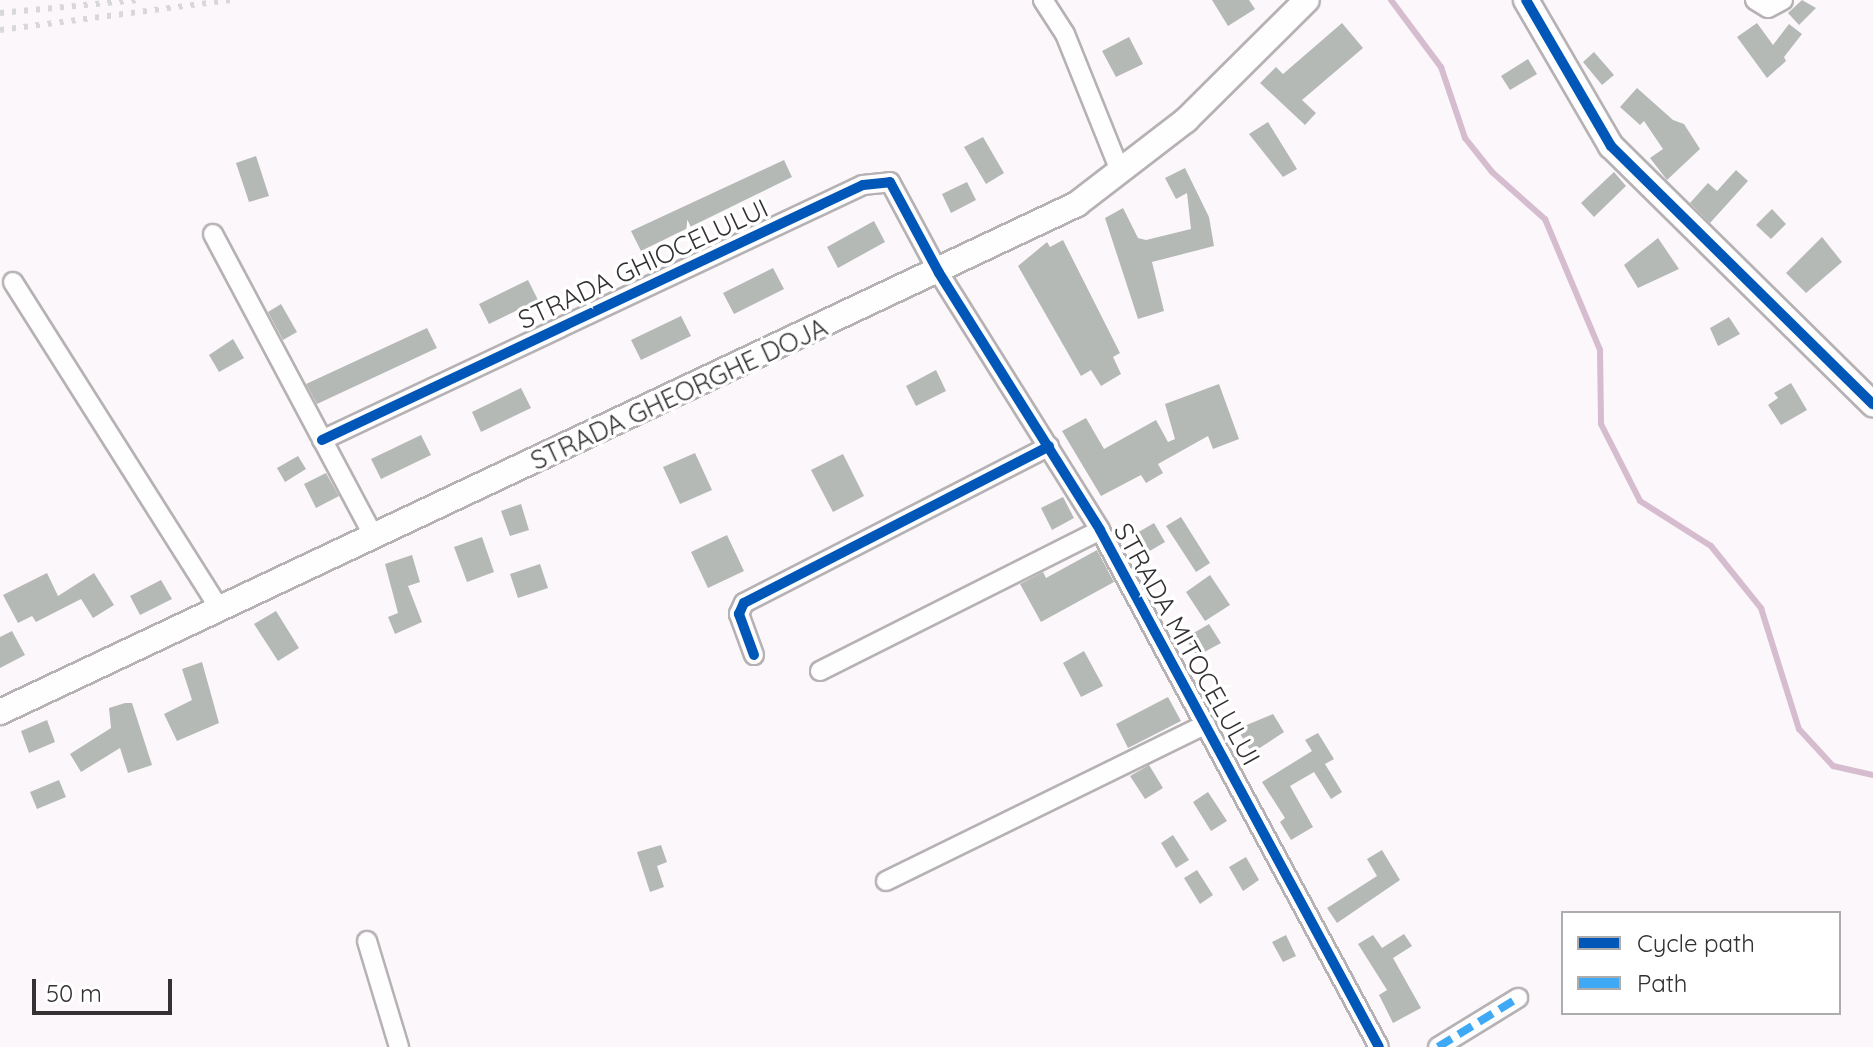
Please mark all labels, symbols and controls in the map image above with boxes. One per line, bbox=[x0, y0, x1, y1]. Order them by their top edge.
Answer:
street label: STRADA GHIOCELULUI bbox=[513, 192, 773, 336]
street label: STRADA GHEORGHE DOJA bbox=[526, 311, 832, 477]
street label: STRADA MITOCELULUI bbox=[1107, 517, 1267, 771]
legend bbox=[1561, 911, 1841, 1015]
text: Cycle path bbox=[1637, 928, 1755, 958]
scale bar bbox=[36, 963, 176, 1013]
text: Path bbox=[1637, 968, 1688, 998]
text: 50 m bbox=[46, 978, 102, 1008]

